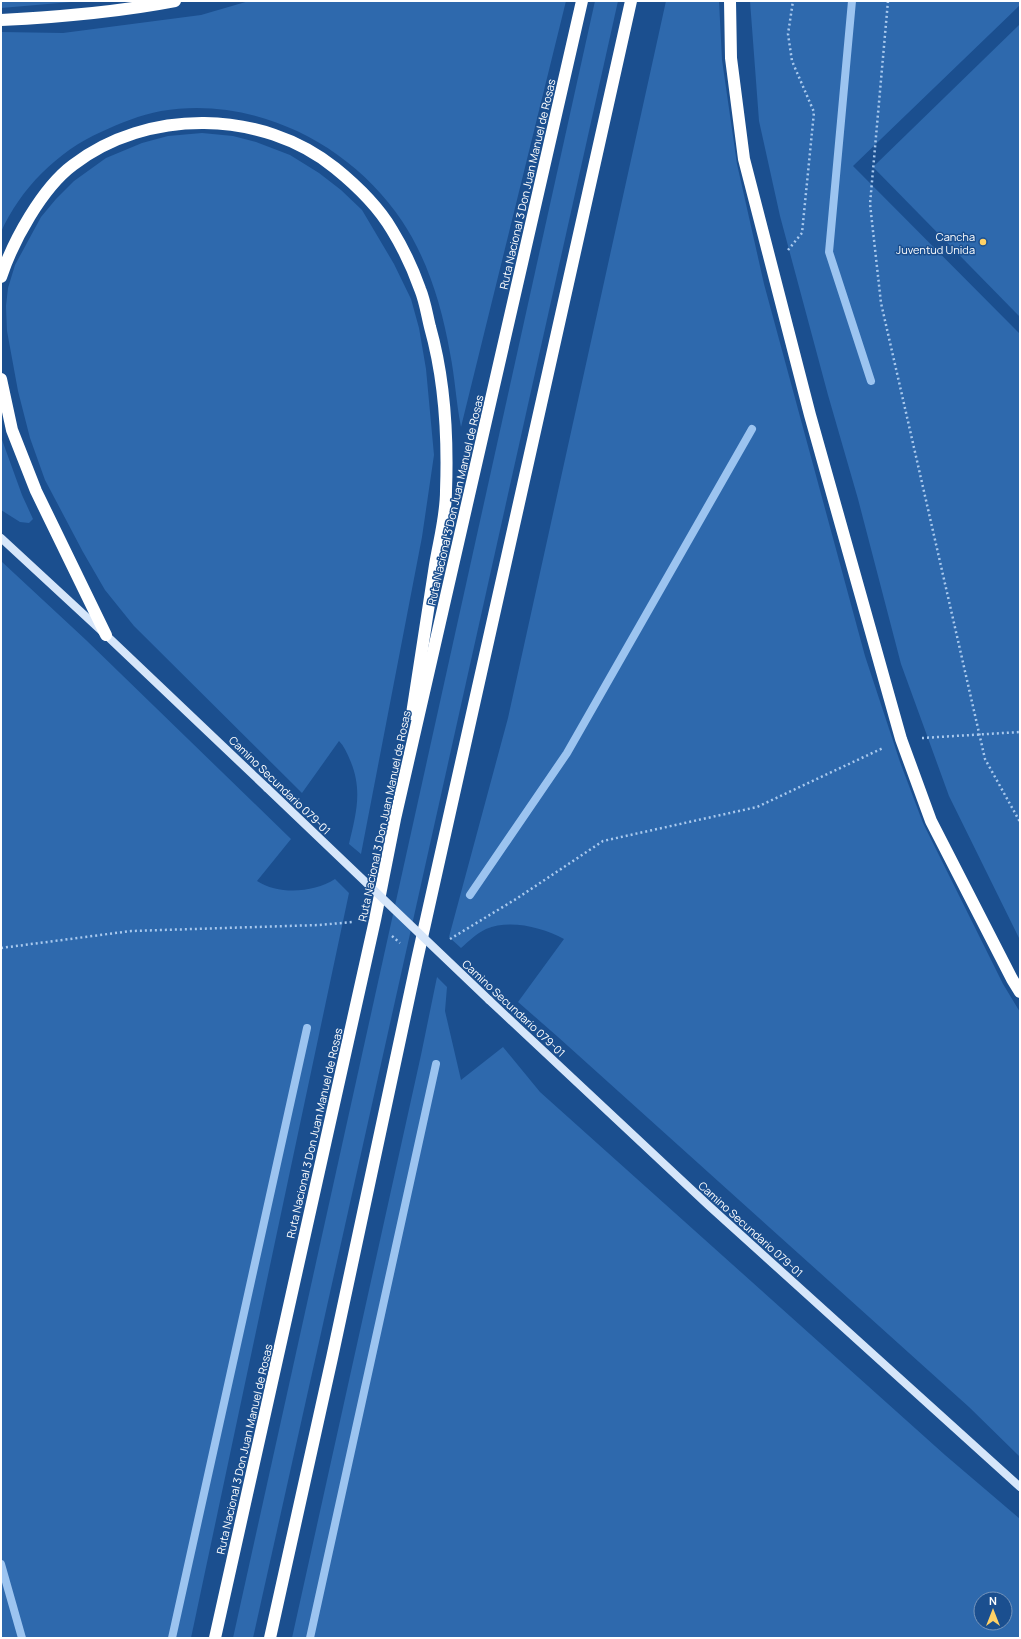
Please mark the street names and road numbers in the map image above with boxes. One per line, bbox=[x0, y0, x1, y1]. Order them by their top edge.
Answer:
street label: Ruta Nacional 3 Don Juan Manuel de Rosas bbox=[495, 77, 559, 291]
street label: Ruta Nacional 3 Don Juan Manuel de Rosas bbox=[423, 393, 487, 607]
street label: Ruta Nacional 3 Don Juan Manuel de Rosas bbox=[354, 709, 414, 923]
street label: Camino Secundario 079-01 bbox=[226, 732, 334, 838]
street label: Camino Secundario 079-01 bbox=[459, 956, 569, 1060]
street label: Ruta Nacional 3 Don Juan Manuel de Rosas bbox=[282, 1026, 346, 1240]
street label: Camino Secundario 079-01 bbox=[695, 1178, 807, 1280]
street label: Ruta Nacional 3 Don Juan Manuel de Rosas bbox=[212, 1342, 276, 1556]

